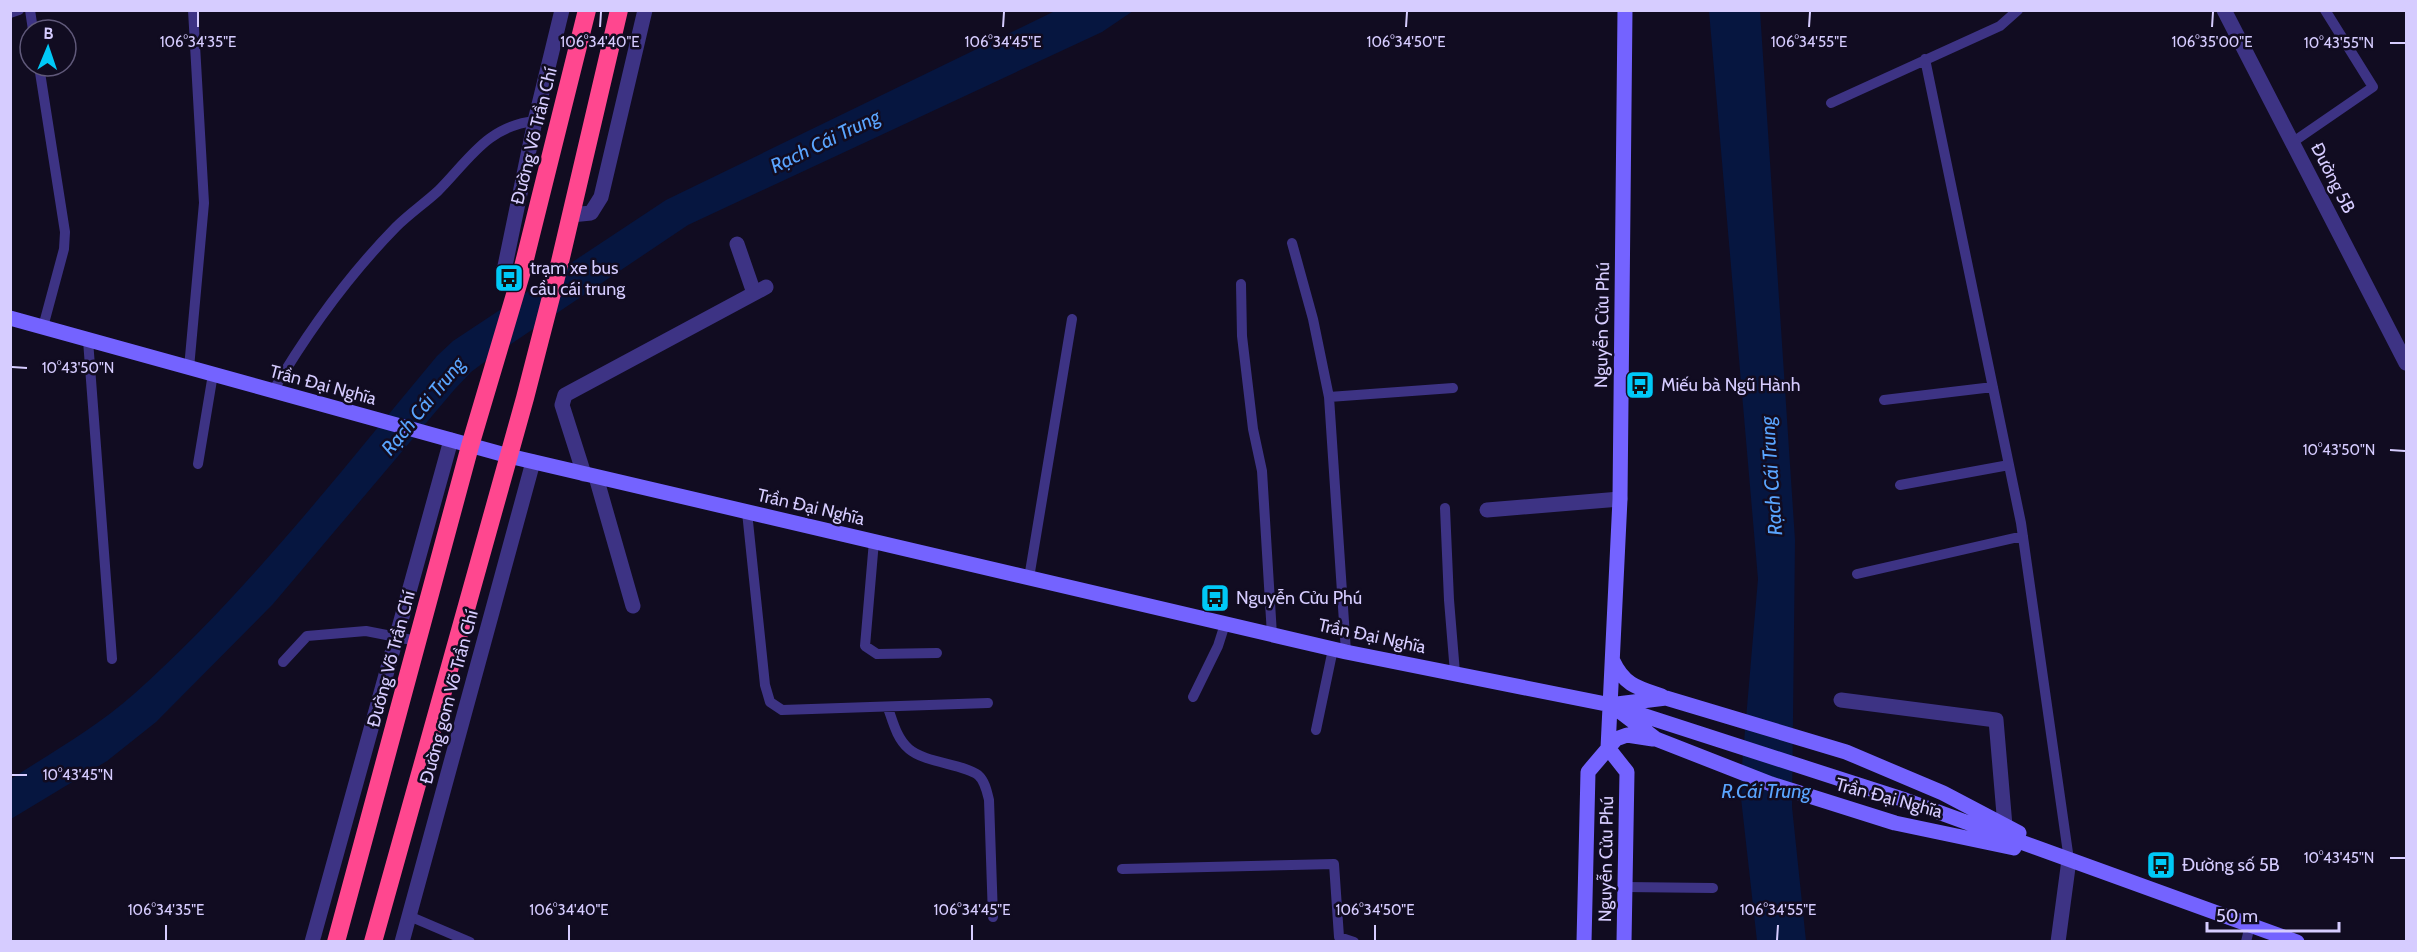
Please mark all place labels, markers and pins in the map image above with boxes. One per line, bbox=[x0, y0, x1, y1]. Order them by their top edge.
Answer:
place label: trạm xe bus cầu cái trung bbox=[530, 257, 626, 300]
bus stop icon: trạm xe bus cầu cái trung bbox=[493, 262, 525, 294]
bus stop icon: Miếu bà Ngũ Hành bbox=[1624, 369, 1656, 401]
place label: Miếu bà Ngũ Hành bbox=[1661, 374, 1800, 396]
bus stop icon: Nguyễn Cửu Phú bbox=[1199, 582, 1231, 614]
place label: Nguyễn Cửu Phú bbox=[1236, 587, 1362, 609]
bus stop icon: Đường số 5B bbox=[2145, 849, 2177, 881]
place label: Đường số 5B bbox=[2182, 854, 2280, 876]

